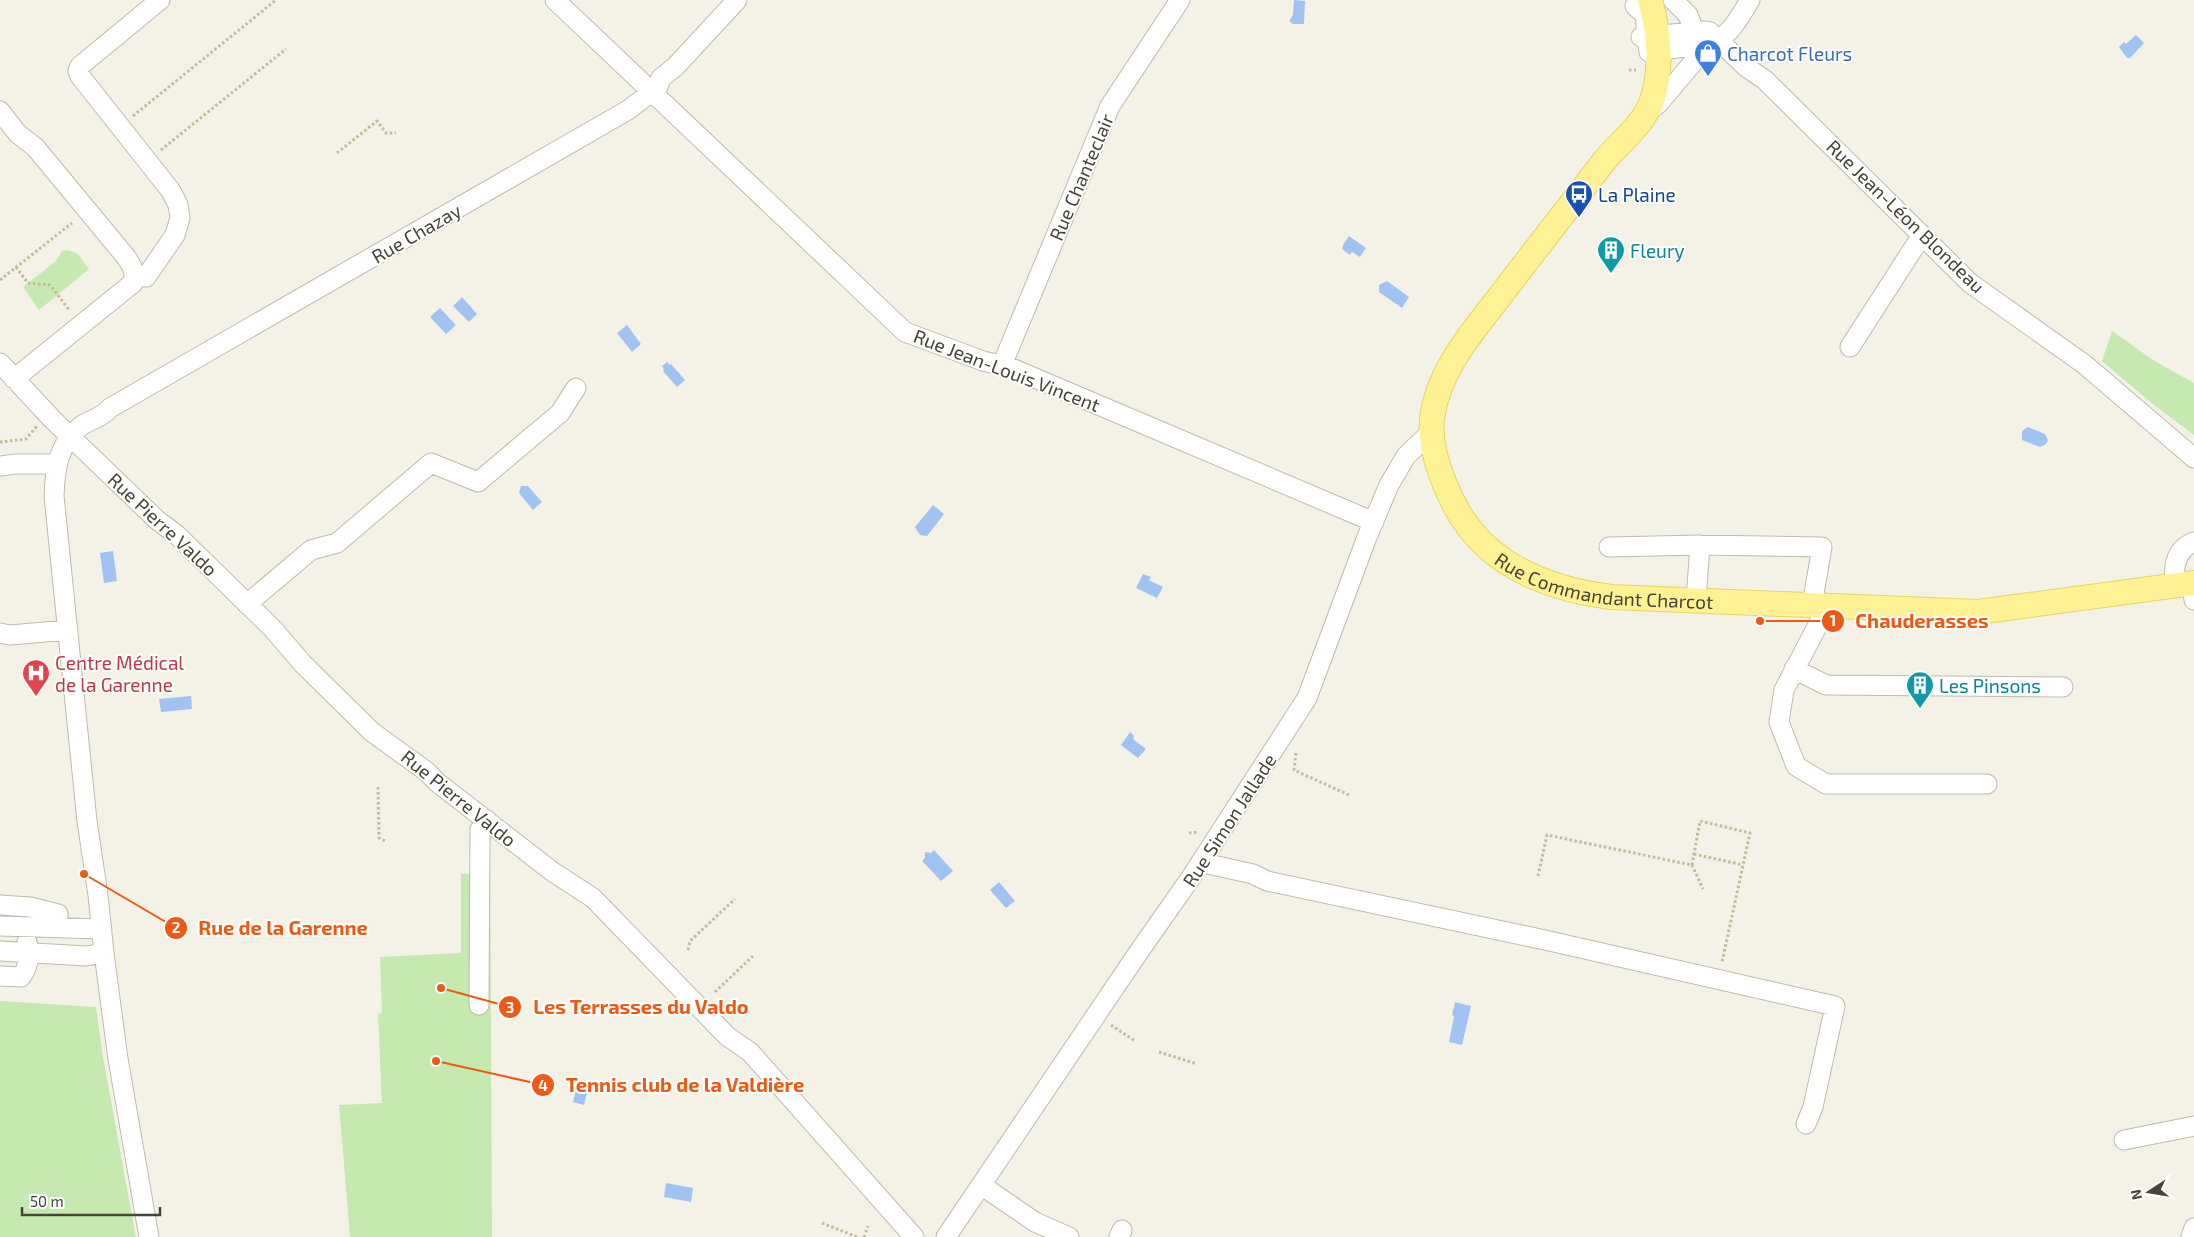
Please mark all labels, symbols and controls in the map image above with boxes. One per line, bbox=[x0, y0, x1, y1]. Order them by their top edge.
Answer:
shop icon: Charcot Fleurs bbox=[1693, 38, 1723, 77]
place label: Charcot Fleurs bbox=[1727, 42, 1852, 65]
street label: Rue Chanteclair bbox=[1044, 110, 1118, 244]
street label: Rue Jean-Léon Blondeau bbox=[1822, 134, 1990, 298]
bus stop icon: La Plaine bbox=[1564, 179, 1594, 218]
place label: La Plaine bbox=[1598, 183, 1676, 206]
street label: Rue Chazay bbox=[367, 198, 465, 268]
building icon: Fleury bbox=[1596, 235, 1626, 274]
place label: Fleury bbox=[1630, 239, 1685, 262]
street label: Rue Jean-Louis Vincent bbox=[911, 324, 1103, 416]
street label: Rue Pierre Valdo bbox=[104, 468, 222, 580]
street label: Rue Commandant Charcot bbox=[1491, 547, 1714, 613]
callout: Chauderasses bbox=[1820, 604, 1998, 639]
text: Chauderasses bbox=[1855, 608, 1989, 632]
text: 1 bbox=[1830, 611, 1836, 629]
place label: Centre Médical de la Garenne bbox=[55, 651, 184, 696]
hospital icon: Centre Médical de la Garenne bbox=[21, 658, 51, 697]
building icon: Les Pinsons bbox=[1905, 670, 1935, 709]
place label: Les Pinsons bbox=[1939, 674, 2041, 697]
street label: Rue Pierre Valdo bbox=[397, 745, 521, 851]
street label: Rue Simon Jallade bbox=[1177, 749, 1281, 891]
callout: Rue de la Garenne bbox=[163, 910, 378, 945]
text: Rue de la Garenne bbox=[198, 915, 368, 939]
text: 2 bbox=[172, 918, 181, 936]
callout: Les Terrasses du Valdo bbox=[498, 990, 759, 1025]
text: Les Terrasses du Valdo bbox=[533, 994, 749, 1018]
text: 3 bbox=[506, 998, 514, 1016]
callout: Tennis club de la Valdière bbox=[531, 1068, 815, 1103]
text: Tennis club de la Valdière bbox=[566, 1072, 804, 1096]
text: 4 bbox=[538, 1076, 548, 1094]
north arrow bbox=[2124, 1167, 2174, 1217]
scale bar bbox=[22, 1184, 160, 1216]
text: N bbox=[2126, 1188, 2145, 1202]
text: 50 m bbox=[30, 1192, 64, 1210]

